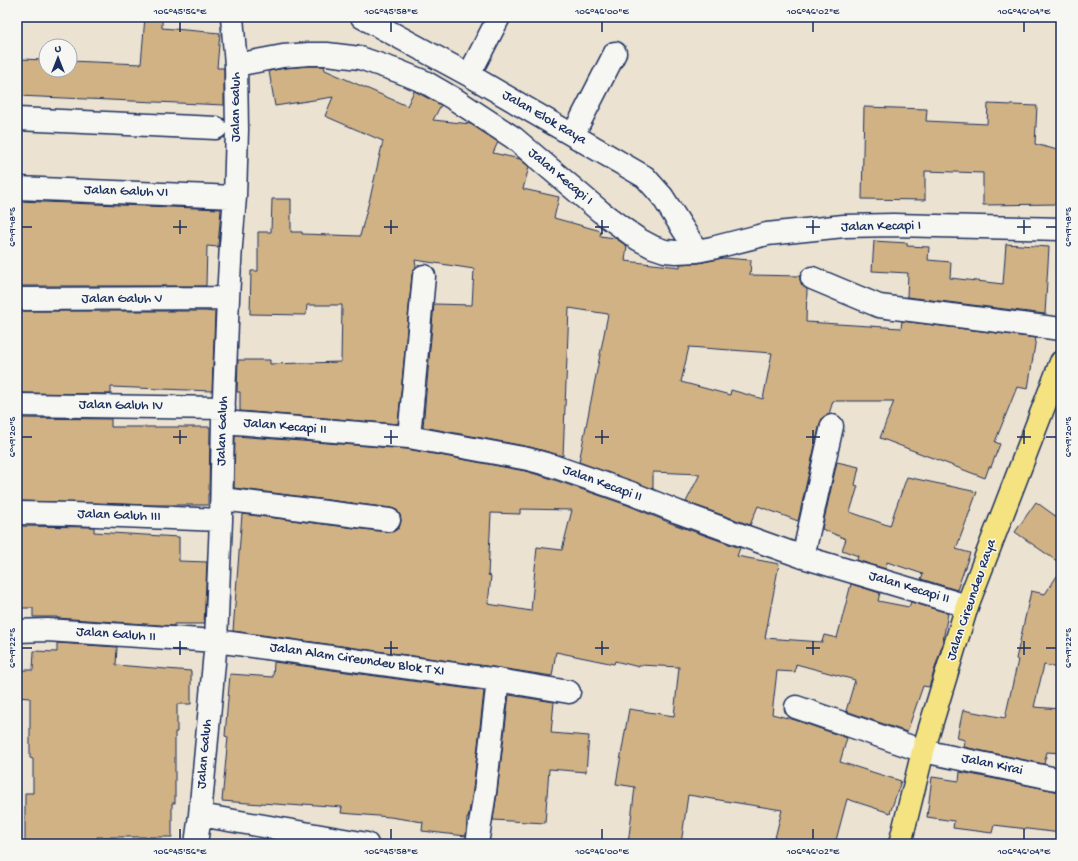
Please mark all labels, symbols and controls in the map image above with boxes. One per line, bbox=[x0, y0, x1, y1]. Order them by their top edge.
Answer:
text: 106°45'56"E bbox=[153, 6, 207, 18]
text: 106°45'58"E bbox=[364, 6, 418, 18]
text: 106°46'00"E bbox=[574, 6, 629, 18]
text: 106°46'02"E bbox=[786, 6, 840, 18]
text: 106°46'04"E bbox=[997, 6, 1051, 18]
north arrow bbox=[38, 38, 78, 78]
text: U bbox=[55, 44, 62, 56]
street label: Jalan Galuh bbox=[228, 72, 245, 142]
street label: Jalan Elok Raya bbox=[499, 87, 590, 150]
street label: Jalan Kecapi I bbox=[524, 145, 596, 209]
street label: Jalan Galuh VI bbox=[84, 182, 168, 202]
text: 6°19'18"S bbox=[7, 207, 19, 247]
text: 6°19'18"S bbox=[1063, 207, 1075, 247]
street label: Jalan Kecapi I bbox=[841, 218, 921, 236]
street label: Jalan Galuh V bbox=[82, 291, 163, 308]
street label: Jalan Galuh bbox=[213, 395, 233, 466]
street label: Jalan Galuh IV bbox=[79, 397, 163, 415]
street label: Jalan Kecapi II bbox=[243, 415, 327, 439]
text: 6°19'20"S bbox=[7, 416, 19, 457]
text: 6°19'20"S bbox=[1063, 416, 1075, 457]
street label: Jalan Kecapi II bbox=[560, 462, 644, 506]
street label: Jalan Galuh III bbox=[77, 506, 161, 526]
street label: Jalan Cireundeu Raya bbox=[943, 536, 1001, 663]
street label: Jalan Kecapi II bbox=[867, 568, 951, 608]
street label: Jalan Galuh II bbox=[76, 624, 156, 646]
text: 6°19'22"S bbox=[7, 628, 19, 668]
text: 6°19'22"S bbox=[1063, 628, 1075, 668]
street label: Jalan Alam Cireundeu Blok T XI bbox=[269, 639, 445, 681]
street label: Jalan Galuh bbox=[193, 718, 217, 790]
street label: Jalan Kirai bbox=[960, 750, 1024, 780]
text: 106°45'56"E bbox=[153, 846, 207, 858]
text: 106°45'58"E bbox=[364, 846, 418, 858]
text: 106°46'00"E bbox=[574, 846, 629, 858]
text: 106°46'02"E bbox=[786, 846, 840, 858]
text: 106°46'04"E bbox=[997, 846, 1051, 858]

